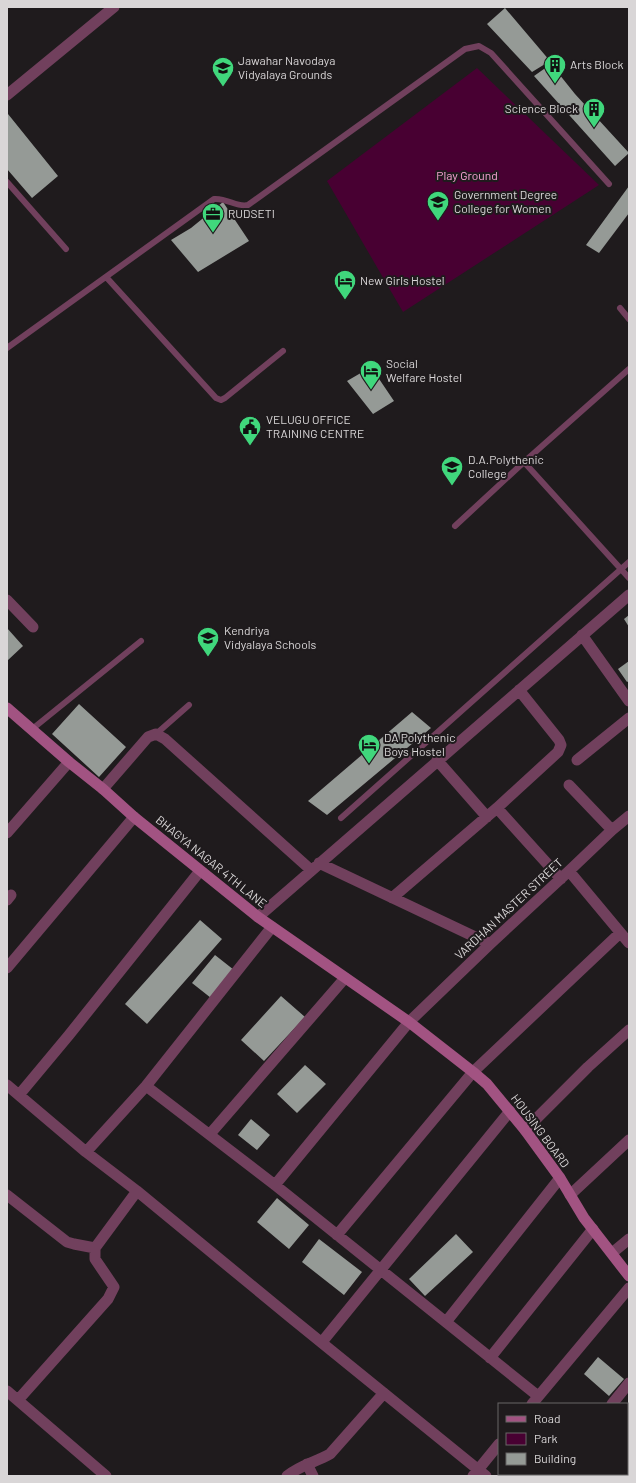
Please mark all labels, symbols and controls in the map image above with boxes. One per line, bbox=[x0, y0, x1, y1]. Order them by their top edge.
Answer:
building icon: Arts Block bbox=[542, 52, 568, 85]
place label: Jawahar Navodaya Vidyalaya Grounds bbox=[238, 53, 335, 81]
school or university icon: Jawahar Navodaya Vidyalaya Grounds bbox=[210, 55, 236, 88]
place label: Arts Block bbox=[570, 57, 623, 71]
building icon: Science Block bbox=[581, 96, 607, 129]
place label: Science Block bbox=[505, 101, 578, 115]
park label: Play Ground bbox=[436, 168, 498, 182]
place label: Government Degree College for Women bbox=[454, 187, 557, 215]
school or university icon: Government Degree College for Women bbox=[425, 189, 451, 222]
office icon: RUDSETI bbox=[200, 201, 226, 234]
place label: RUDSETI bbox=[228, 206, 275, 220]
hotel icon: New Girls Hostel bbox=[332, 268, 358, 301]
place label: New Girls Hostel bbox=[360, 273, 445, 287]
place label: Social Welfare Hostel bbox=[386, 356, 462, 384]
hotel icon: Social Welfare Hostel bbox=[358, 358, 384, 391]
place label: VELUGU OFFICE TRAINING CENTRE bbox=[266, 412, 364, 440]
public building icon: VELUGU OFFICE TRAINING CENTRE bbox=[237, 414, 263, 447]
place label: D.A.Polythenic College bbox=[468, 452, 544, 480]
school or university icon: D.A.Polythenic College bbox=[439, 454, 465, 487]
place label: Kendriya Vidyalaya Schools bbox=[224, 623, 316, 651]
school or university icon: Kendriya Vidyalaya Schools bbox=[195, 625, 221, 658]
place label: DA Polythenic Boys Hostel bbox=[384, 730, 455, 758]
hotel icon: DA Polythenic Boys Hostel bbox=[356, 732, 382, 765]
street label: BHAGYA NAGAR 4TH LANE bbox=[153, 812, 270, 910]
street label: VARDHAN MASTER STREET bbox=[452, 855, 565, 962]
street label: HOUSING BOARD bbox=[509, 1091, 573, 1170]
legend bbox=[498, 1403, 628, 1475]
text: Road bbox=[534, 1411, 561, 1425]
text: Park bbox=[534, 1431, 558, 1445]
text: Building bbox=[534, 1451, 576, 1465]

